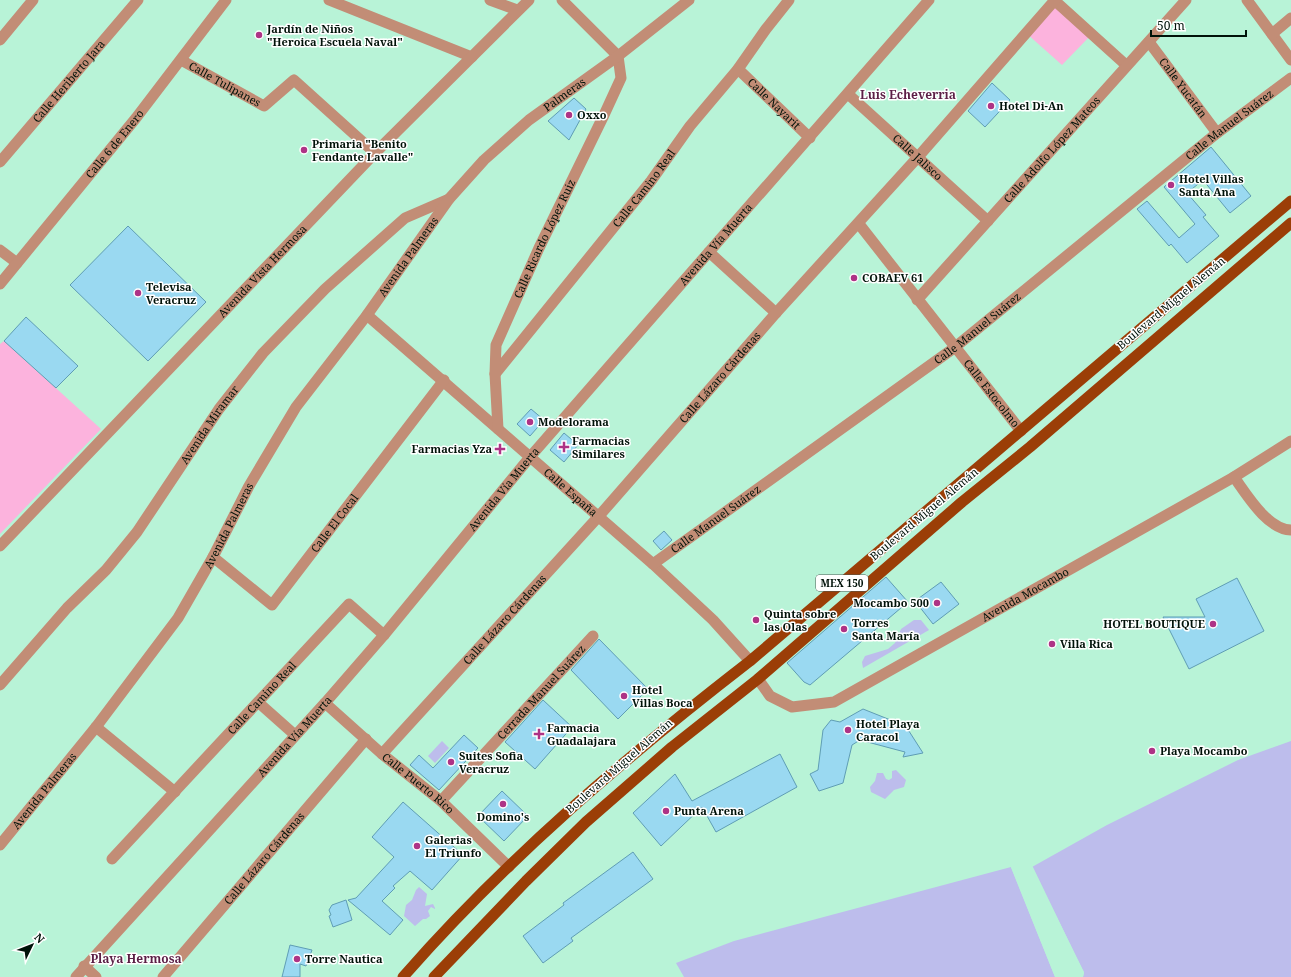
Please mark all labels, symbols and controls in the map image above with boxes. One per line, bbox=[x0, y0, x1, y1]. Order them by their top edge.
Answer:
scale bar bbox=[1151, 12, 1246, 38]
text: 50 m bbox=[1157, 17, 1185, 34]
place label: Jardín de Niños "Heroica Escuela Naval" bbox=[266, 21, 403, 49]
marker: Jardín de Niños "Heroica Escuela Naval" bbox=[254, 30, 264, 40]
street label: Calle Heriberto Jara bbox=[29, 36, 108, 126]
street label: Calle Yucatán bbox=[1156, 54, 1211, 120]
street label: Calle Tulipanes bbox=[186, 58, 264, 110]
street label: Palmeras bbox=[540, 74, 588, 114]
street label: Calle Nayarit bbox=[745, 74, 804, 132]
district label: Luis Echeverria bbox=[860, 86, 956, 103]
street label: Calle Manuel Suárez bbox=[1182, 86, 1276, 163]
street label: Calle Adolfo López Mateos bbox=[1000, 93, 1103, 206]
place label: Hotel Di-An bbox=[999, 98, 1064, 113]
marker: Hotel Di-An bbox=[986, 101, 996, 111]
street label: Calle 6 de Enero bbox=[82, 106, 147, 181]
place label: Oxxo bbox=[577, 107, 607, 122]
marker: Oxxo bbox=[564, 110, 574, 120]
street label: Calle Jalisco bbox=[890, 130, 946, 183]
place label: Primaria "Benito Fendante Lavalle" bbox=[312, 136, 413, 164]
marker: Primaria "Benito Fendante Lavalle" bbox=[299, 145, 309, 155]
street label: Calle Camino Real bbox=[609, 146, 679, 230]
place label: Hotel Villas Santa Ana bbox=[1179, 171, 1243, 199]
street label: Calle Ricardo López Ruiz bbox=[510, 176, 579, 300]
marker: Hotel Villas Santa Ana bbox=[1166, 180, 1176, 190]
street label: Avenida Vía Muerta bbox=[675, 200, 755, 288]
street label: Avenida Palmeras bbox=[374, 213, 441, 299]
street label: Avenida Vista Hermosa bbox=[214, 221, 310, 320]
street label: Boulevard Miguel Alemán bbox=[1113, 253, 1228, 352]
place label: COBAEV 61 bbox=[862, 270, 923, 285]
marker: COBAEV 61 bbox=[849, 273, 859, 283]
place label: Televisa Veracruz bbox=[146, 279, 196, 307]
marker: Televisa Veracruz bbox=[133, 288, 143, 298]
street label: Calle Manuel Suárez bbox=[931, 289, 1024, 367]
street label: Calle Lázaro Cárdenas bbox=[675, 328, 764, 426]
street label: Calle Estocolmo bbox=[961, 356, 1023, 430]
street label: Avenida Miramar bbox=[176, 381, 242, 467]
place label: Modelorama bbox=[538, 414, 609, 429]
marker: Modelorama bbox=[525, 417, 535, 427]
place label: Farmacias Similares bbox=[572, 433, 630, 461]
place label: Farmacias Yza bbox=[412, 441, 492, 456]
marker: Farmacias Similares bbox=[559, 442, 569, 452]
street label: Avenida Vía Muerta bbox=[464, 444, 542, 534]
marker: Farmacias Yza bbox=[495, 444, 505, 454]
street label: Calle España bbox=[541, 464, 601, 519]
street label: Boulevard Miguel Alemán bbox=[866, 464, 981, 563]
street label: Avenida Palmeras bbox=[200, 479, 256, 571]
street label: Calle Manuel Suárez bbox=[667, 481, 763, 556]
street label: Calle El Cocal bbox=[307, 490, 362, 555]
street label: Avenida Mocambo bbox=[979, 564, 1071, 625]
street label: Calle Lázaro Cárdenas bbox=[459, 571, 549, 667]
road number: MEX 150 bbox=[816, 575, 868, 591]
place label: Mocambo 500 bbox=[853, 595, 929, 610]
marker: Mocambo 500 bbox=[932, 598, 942, 608]
place label: Quinta sobre las Olas bbox=[764, 606, 836, 634]
marker: Quinta sobre las Olas bbox=[751, 615, 761, 625]
place label: Torres Santa María bbox=[852, 615, 920, 643]
place label: HOTEL BOUTIQUE bbox=[1103, 616, 1205, 631]
marker: HOTEL BOUTIQUE bbox=[1208, 619, 1218, 629]
marker: Torres Santa María bbox=[839, 624, 849, 634]
place label: Villa Rica bbox=[1060, 636, 1113, 651]
marker: Villa Rica bbox=[1047, 639, 1057, 649]
street label: Cerrada Manuel Suárez bbox=[494, 641, 588, 742]
street label: Calle Camino Real bbox=[224, 657, 299, 737]
place label: Hotel Villas Boca bbox=[632, 682, 693, 710]
marker: Hotel Villas Boca bbox=[619, 691, 629, 701]
street label: Avenida Vía Muerta bbox=[254, 693, 335, 780]
street label: Boulevard Miguel Alemán bbox=[562, 715, 675, 816]
place label: Hotel Playa Caracol bbox=[856, 716, 920, 744]
place label: Farmacia Guadalajara bbox=[547, 720, 617, 748]
marker: Hotel Playa Caracol bbox=[843, 725, 853, 735]
marker: Farmacia Guadalajara bbox=[534, 729, 544, 739]
place label: Playa Mocambo bbox=[1160, 743, 1248, 758]
marker: Playa Mocambo bbox=[1147, 746, 1157, 756]
place label: Suites Sofia Veracruz bbox=[459, 748, 524, 776]
street label: Avenida Palmeras bbox=[8, 749, 79, 832]
street label: Calle Puerto Rico bbox=[379, 749, 458, 817]
marker: Suites Sofia Veracruz bbox=[446, 757, 456, 767]
marker: Domino's bbox=[498, 799, 508, 809]
place label: Punta Arena bbox=[674, 803, 744, 818]
marker: Punta Arena bbox=[661, 806, 671, 816]
street label: Calle Lázaro Cárdenas bbox=[220, 809, 308, 907]
place label: Domino's bbox=[477, 809, 529, 824]
place label: Galerias El Triunfo bbox=[425, 832, 482, 860]
marker: Galerias El Triunfo bbox=[412, 841, 422, 851]
north arrow bbox=[12, 925, 52, 965]
text: N bbox=[31, 930, 48, 946]
district label: Playa Hermosa bbox=[90, 950, 182, 967]
place label: Torre Nautica bbox=[305, 951, 383, 966]
marker: Torre Nautica bbox=[292, 954, 302, 964]

